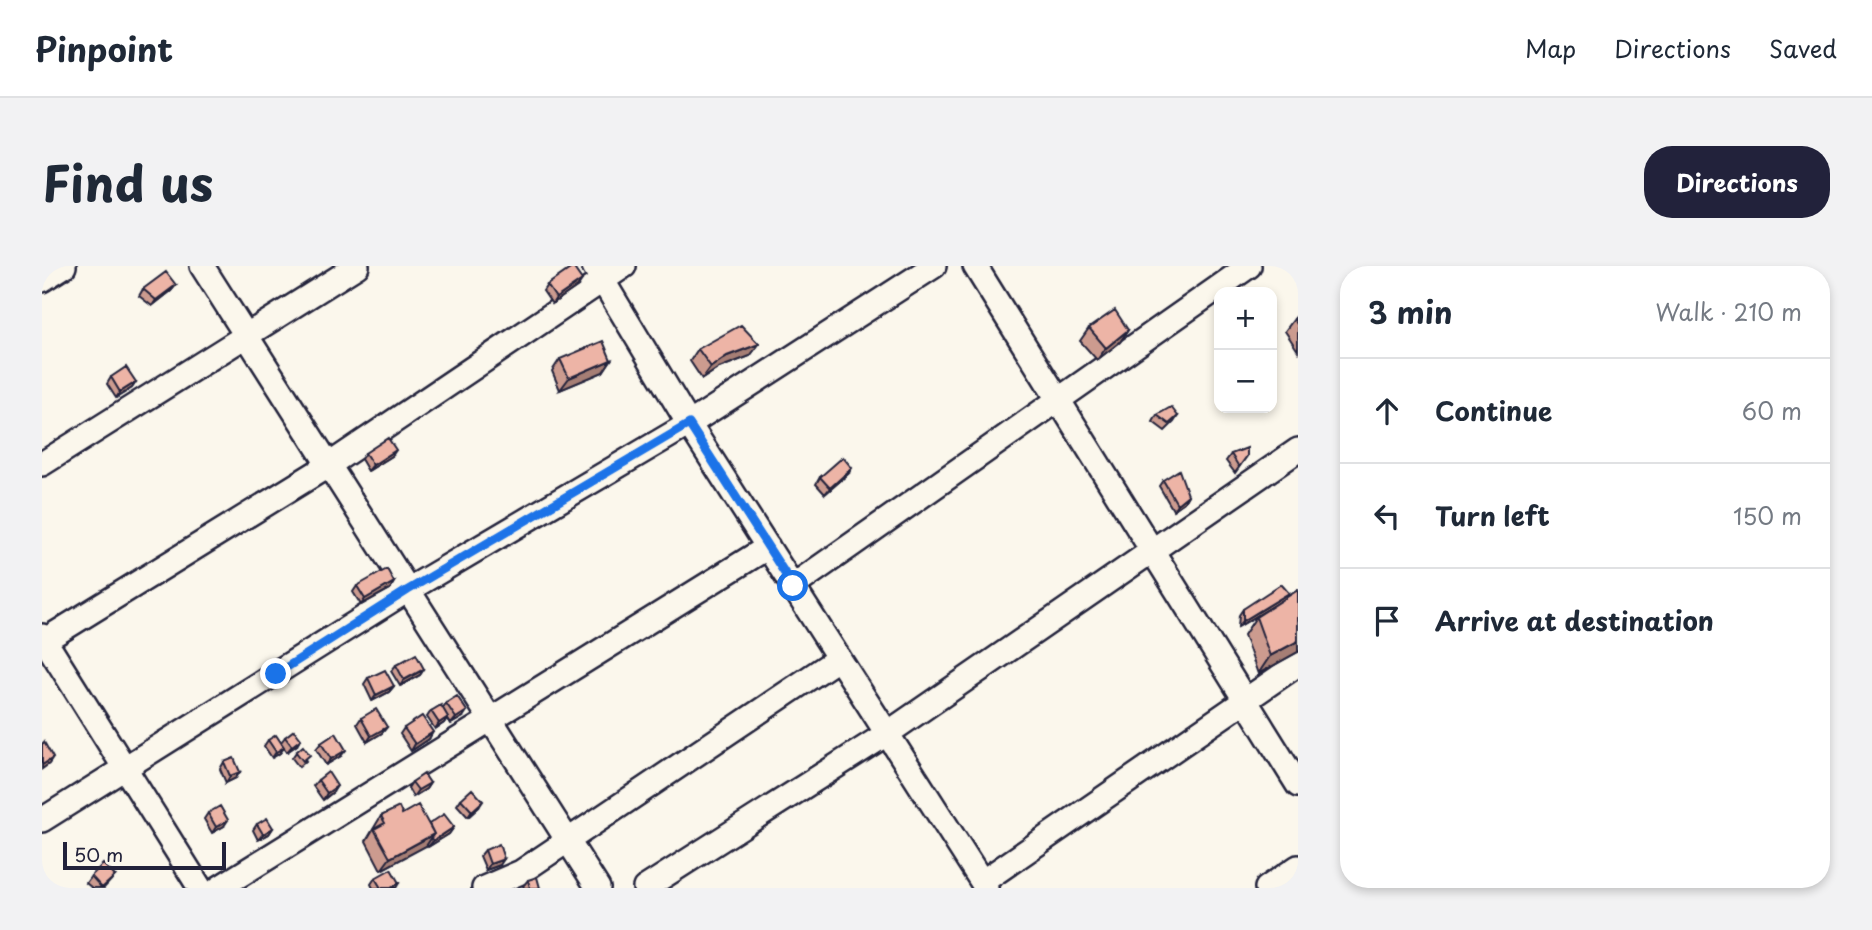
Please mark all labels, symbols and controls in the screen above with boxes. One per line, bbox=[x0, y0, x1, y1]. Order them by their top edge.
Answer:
text: Pinpoint bbox=[35, 23, 173, 73]
text: Map bbox=[1525, 30, 1576, 66]
text: Directions bbox=[1614, 30, 1731, 66]
text: Saved bbox=[1769, 30, 1837, 66]
text: Find us bbox=[42, 145, 213, 219]
button: Directions bbox=[1644, 146, 1830, 218]
map controls bbox=[1214, 287, 1277, 413]
button: + bbox=[1214, 287, 1277, 350]
text: 3 min bbox=[1368, 289, 1453, 334]
text: Walk · 210 m bbox=[1655, 294, 1802, 329]
button: − bbox=[1214, 350, 1277, 413]
text: Continue bbox=[1435, 391, 1552, 430]
icon: ahead bbox=[1368, 392, 1406, 430]
text: 60 m bbox=[1742, 393, 1802, 428]
text: Turn left bbox=[1435, 496, 1550, 535]
icon: left bbox=[1368, 497, 1406, 535]
text: 150 m bbox=[1733, 498, 1802, 533]
route start bbox=[777, 570, 808, 601]
text: Arrive at destination bbox=[1435, 601, 1714, 640]
icon: arrive bbox=[1368, 602, 1406, 640]
route end bbox=[260, 658, 291, 689]
scale bar bbox=[63, 839, 226, 871]
text: 50 m bbox=[74, 840, 123, 868]

